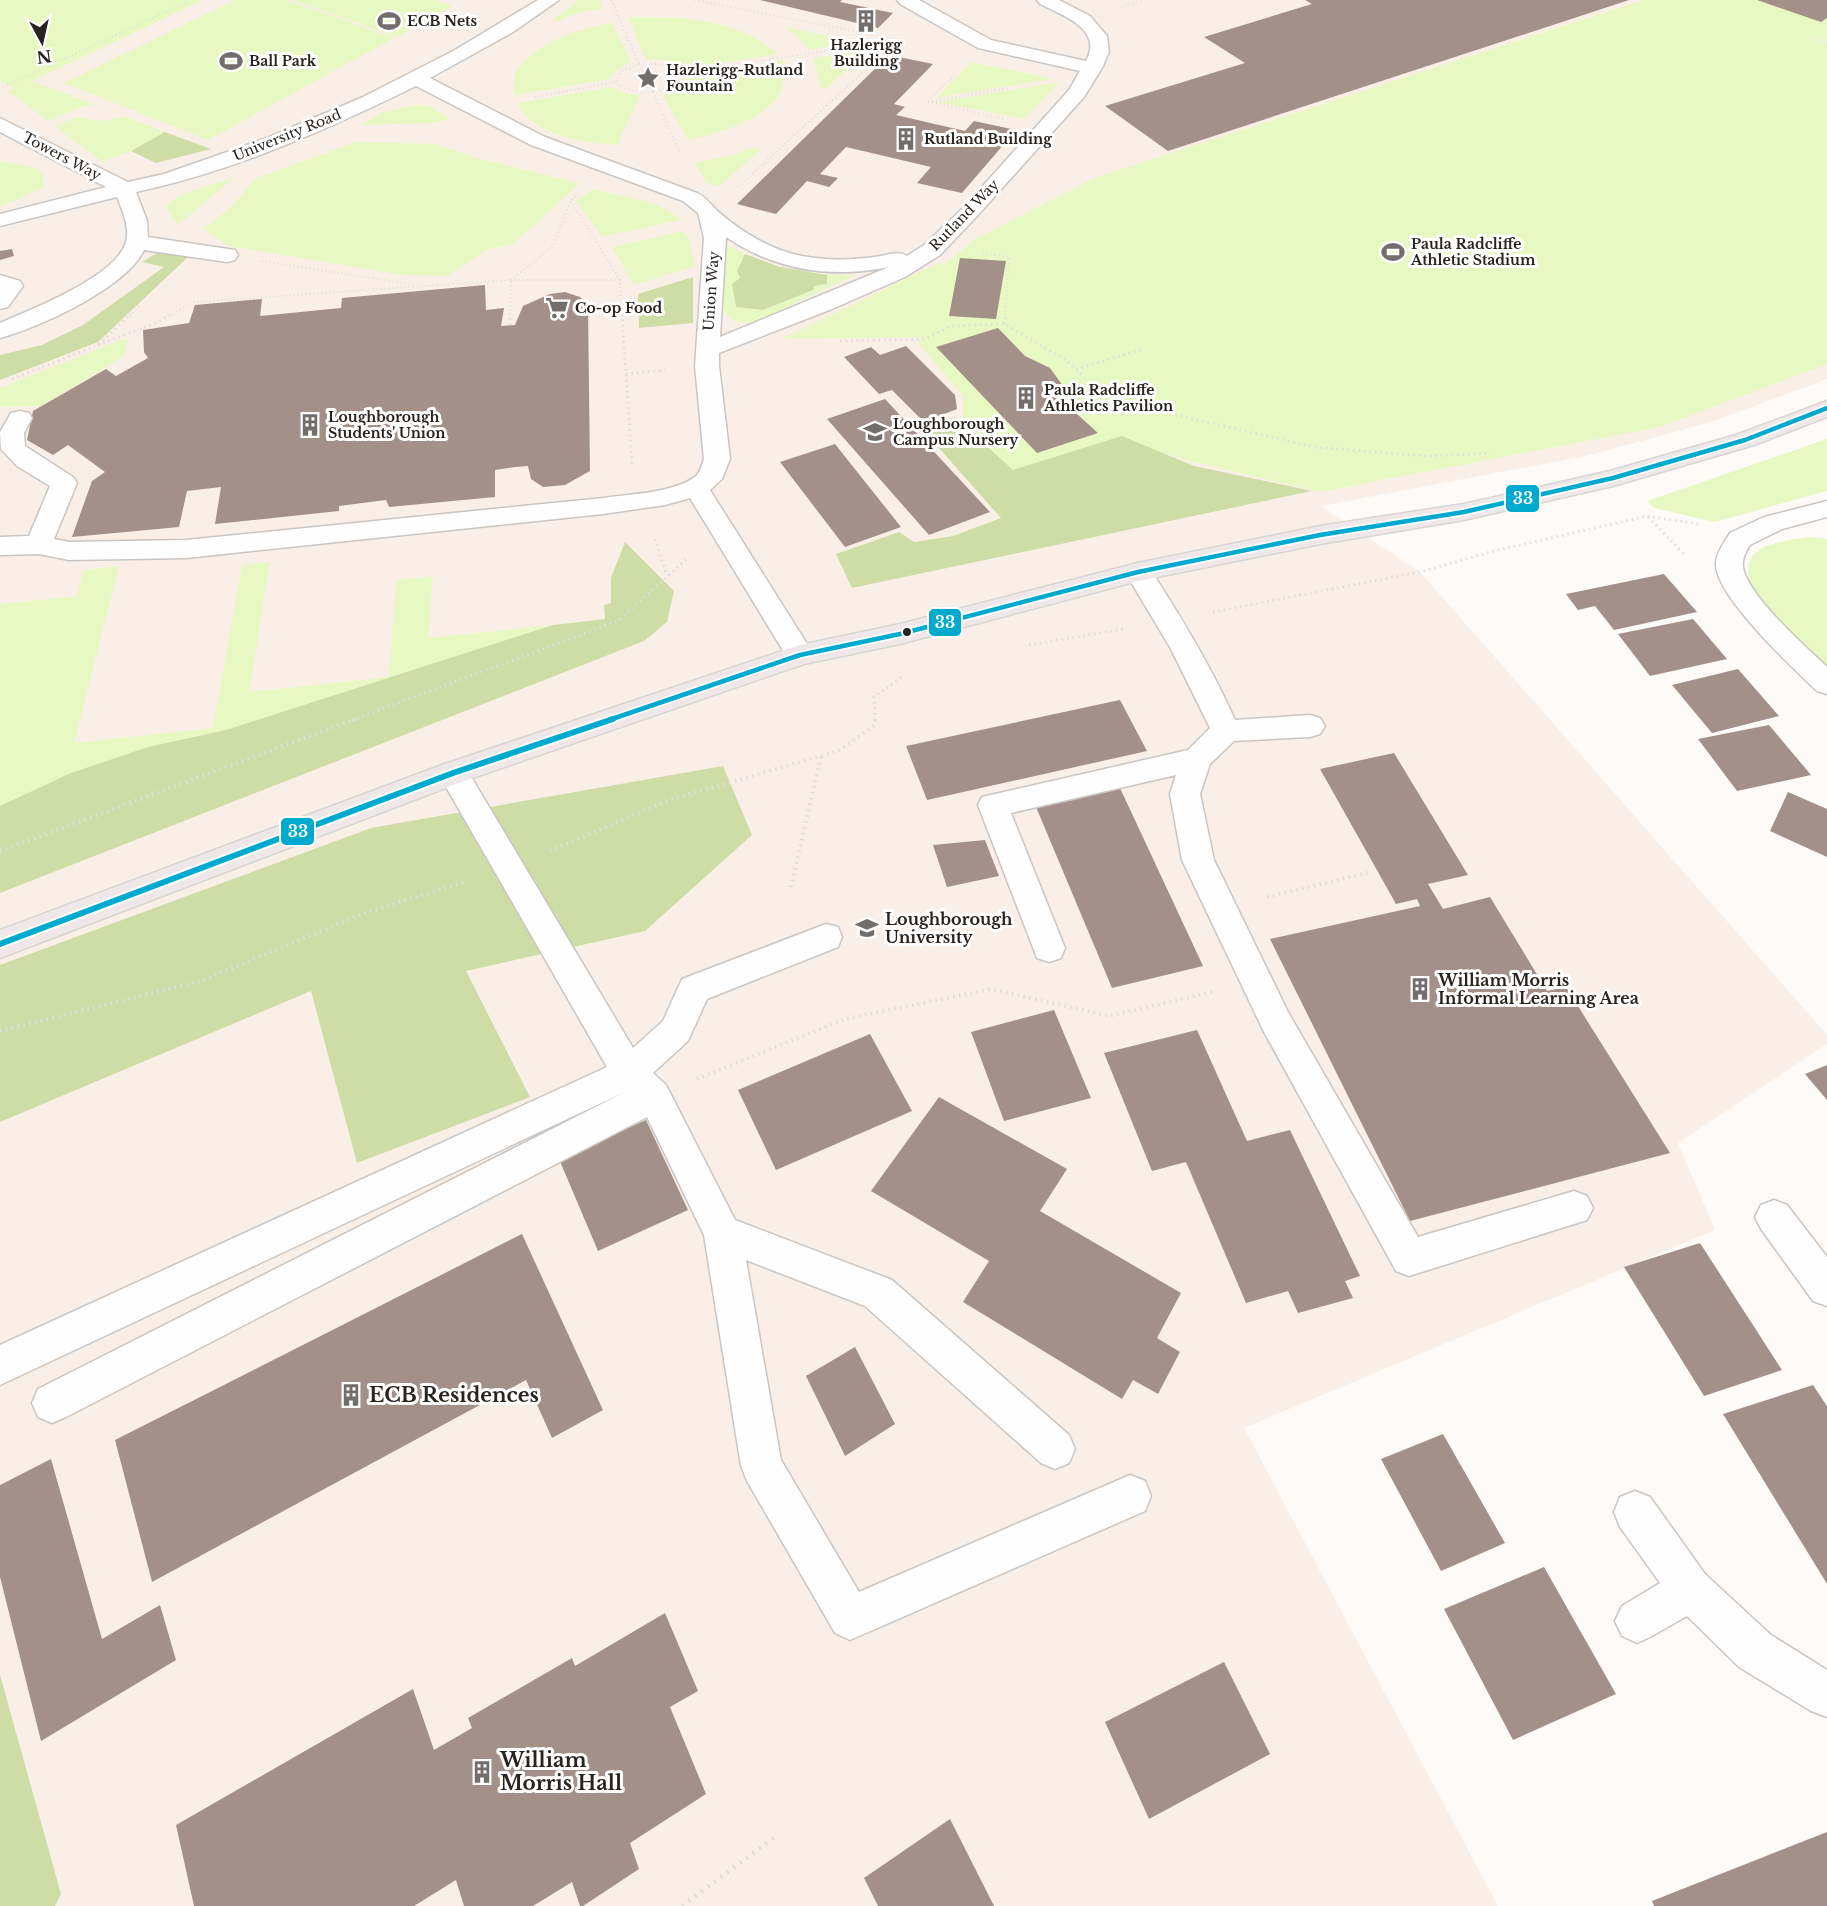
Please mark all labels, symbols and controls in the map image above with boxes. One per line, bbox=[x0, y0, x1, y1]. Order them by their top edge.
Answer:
sports icon: ECB Nets bbox=[376, 8, 402, 34]
building icon: Hazlerigg Building bbox=[853, 8, 879, 34]
north arrow bbox=[12, 12, 72, 72]
place label: ECB Nets bbox=[407, 12, 477, 30]
place label: Hazlerigg Building bbox=[830, 36, 902, 70]
text: N bbox=[35, 46, 53, 68]
sports icon: Ball Park bbox=[218, 48, 244, 74]
place label: Ball Park bbox=[249, 52, 317, 70]
place label: Hazlerigg-Rutland Fountain bbox=[666, 61, 803, 95]
place icon: Hazlerigg-Rutland Fountain bbox=[635, 65, 661, 91]
street label: University Road bbox=[230, 105, 344, 165]
building icon: Rutland Building bbox=[893, 126, 919, 152]
street label: Towers Way bbox=[20, 128, 104, 184]
place label: Rutland Building bbox=[924, 130, 1052, 148]
street label: Rutland Way bbox=[925, 176, 1003, 254]
place label: Paula Radcliffe Athletic Stadium bbox=[1410, 235, 1536, 269]
sports icon: Paula Radcliffe Athletic Stadium bbox=[1380, 239, 1406, 265]
street label: Union Way bbox=[699, 250, 723, 331]
supermarket icon: Co-op Food bbox=[544, 295, 570, 321]
place label: Co-op Food bbox=[575, 299, 662, 317]
place label: Paula Radcliffe Athletics Pavilion bbox=[1043, 381, 1173, 415]
building icon: Paula Radcliffe Athletics Pavilion bbox=[1013, 385, 1039, 411]
place label: Loughborough Students' Union bbox=[328, 408, 445, 442]
building icon: Loughborough Students' Union bbox=[297, 412, 323, 438]
place label: Loughborough Campus Nursery bbox=[893, 415, 1019, 449]
school or university icon: Loughborough Campus Nursery bbox=[862, 419, 888, 445]
line badge: 33 bbox=[1505, 484, 1540, 513]
text: 33 bbox=[1513, 488, 1533, 508]
line badge: 33 bbox=[928, 608, 962, 637]
text: 33 bbox=[935, 612, 955, 632]
unlabelled marker bbox=[901, 626, 913, 638]
line badge: 33 bbox=[280, 817, 315, 846]
text: 33 bbox=[288, 821, 308, 841]
place label: Loughborough University bbox=[885, 909, 1013, 947]
school or university icon: Loughborough University bbox=[854, 915, 880, 941]
place label: William Morris Informal Learning Area bbox=[1437, 970, 1639, 1008]
building icon: William Morris Informal Learning Area bbox=[1407, 976, 1433, 1002]
building icon: ECB Residences bbox=[338, 1382, 364, 1408]
place label: ECB Residences bbox=[369, 1383, 539, 1407]
place label: William Morris Hall bbox=[499, 1748, 622, 1795]
building icon: William Morris Hall bbox=[469, 1759, 495, 1785]

